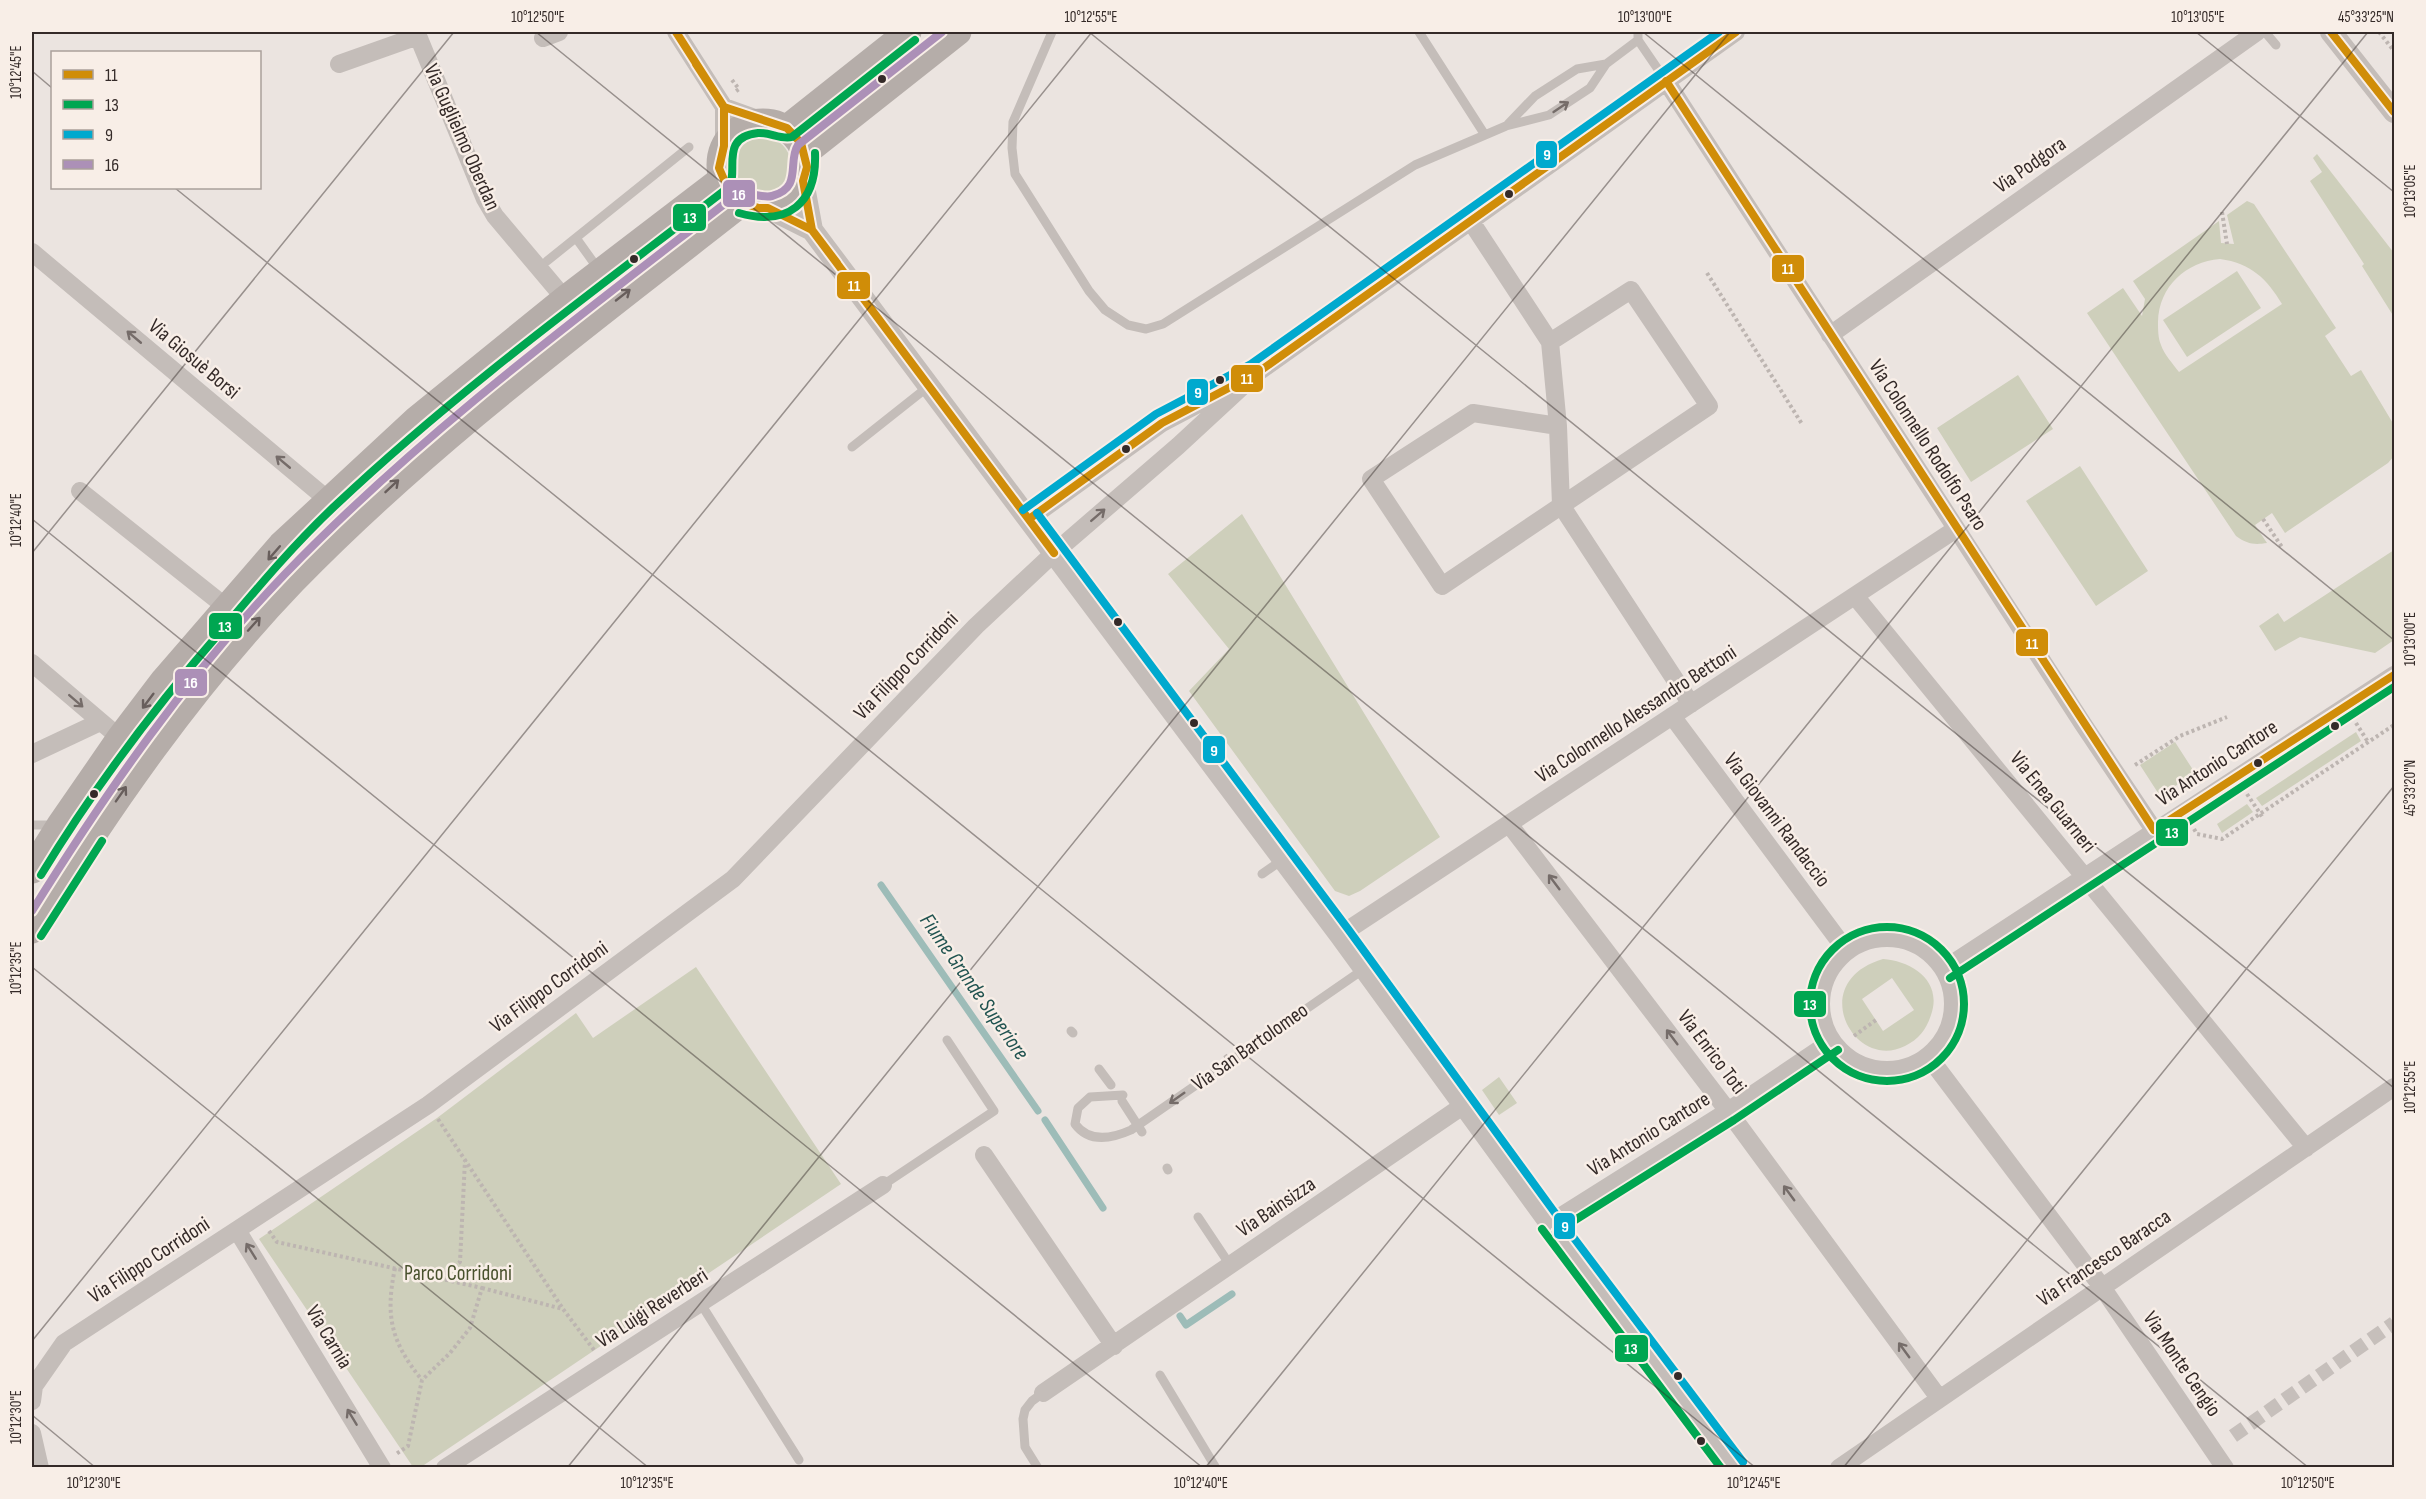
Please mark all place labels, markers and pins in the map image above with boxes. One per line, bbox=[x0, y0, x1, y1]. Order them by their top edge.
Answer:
unlabelled marker bbox=[876, 73, 888, 85]
unlabelled marker bbox=[1503, 188, 1515, 200]
unlabelled marker bbox=[628, 253, 640, 265]
unlabelled marker bbox=[1214, 374, 1226, 386]
unlabelled marker bbox=[1120, 443, 1132, 455]
unlabelled marker bbox=[1112, 616, 1124, 628]
unlabelled marker bbox=[1188, 717, 1200, 729]
unlabelled marker bbox=[2329, 720, 2341, 732]
unlabelled marker bbox=[2252, 757, 2264, 769]
unlabelled marker bbox=[88, 788, 100, 800]
unlabelled marker bbox=[1672, 1370, 1684, 1382]
unlabelled marker bbox=[1695, 1435, 1707, 1447]

